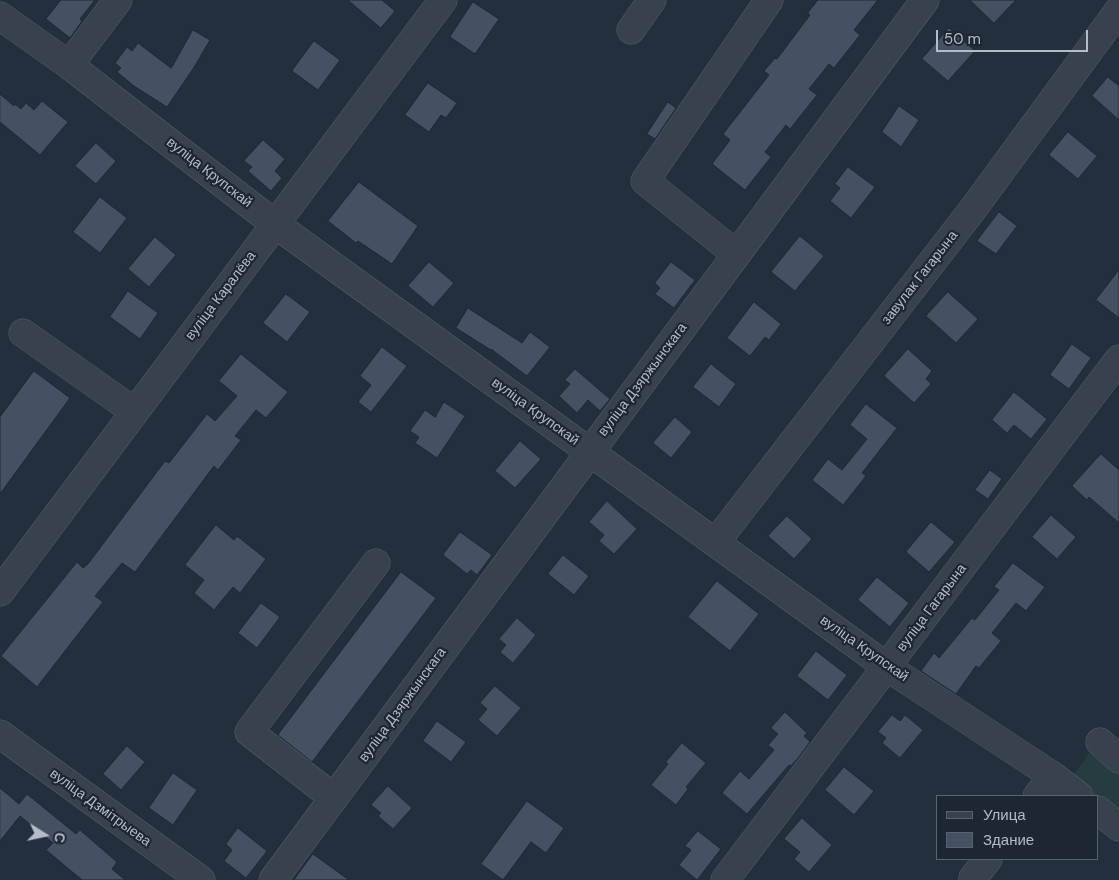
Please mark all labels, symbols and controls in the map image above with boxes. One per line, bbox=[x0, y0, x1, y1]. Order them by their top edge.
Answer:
scale bar bbox=[939, 20, 1092, 52]
text: 50 m bbox=[944, 29, 981, 49]
street label: вуліца Крупскай bbox=[163, 134, 255, 212]
street label: завулак Гагарына bbox=[878, 228, 962, 328]
street label: вуліца Каралёва bbox=[182, 248, 260, 344]
street label: вуліца Дзяржынскага bbox=[595, 320, 691, 440]
street label: вуліца Крупскай bbox=[488, 375, 582, 449]
street label: вуліца Гагарына bbox=[894, 561, 970, 655]
street label: вуліца Крупскай bbox=[817, 612, 911, 686]
street label: вуліца Дзяржынскага bbox=[356, 645, 450, 765]
street label: вуліца Дзмітрыева bbox=[46, 766, 154, 850]
legend bbox=[936, 795, 1099, 860]
text: Улица bbox=[983, 805, 1026, 825]
north arrow bbox=[20, 810, 70, 860]
text: Здание bbox=[983, 830, 1034, 850]
text: С bbox=[50, 831, 70, 844]

